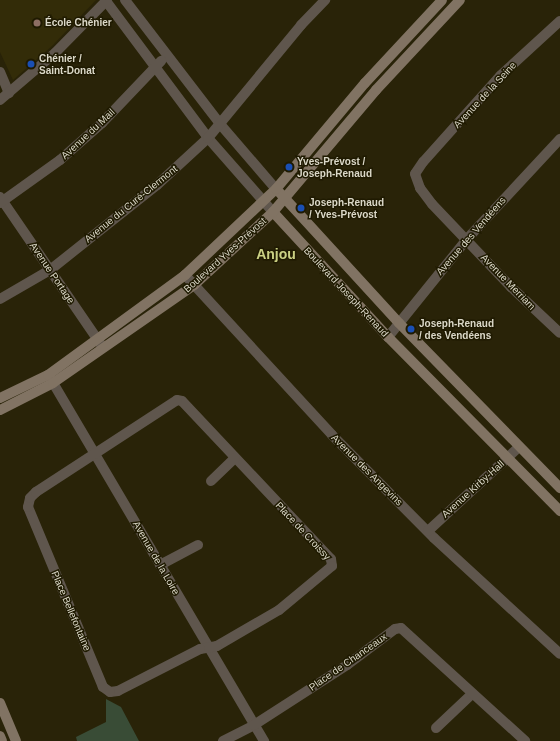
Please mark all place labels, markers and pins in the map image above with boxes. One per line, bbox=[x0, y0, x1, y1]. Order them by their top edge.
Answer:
place label: École Chénier bbox=[45, 17, 112, 29]
marker: École Chénier bbox=[32, 18, 42, 28]
place label: Chénier / Saint-Donat bbox=[39, 52, 95, 76]
marker: Chénier / Saint-Donat bbox=[26, 59, 36, 69]
place label: Yves-Prévost / Joseph-Renaud bbox=[297, 155, 372, 178]
marker: Yves-Prévost / Joseph-Renaud bbox=[284, 162, 294, 172]
place label: Joseph-Renaud / Yves-Prévost bbox=[309, 196, 384, 220]
marker: Joseph-Renaud / Yves-Prévost bbox=[296, 203, 306, 213]
place label: Joseph-Renaud / des Vendéens bbox=[419, 317, 494, 340]
marker: Joseph-Renaud / des Vendéens bbox=[406, 324, 416, 334]

